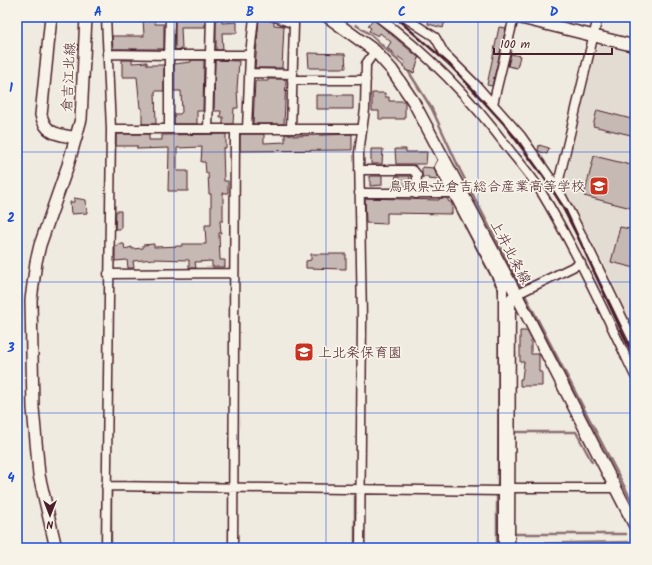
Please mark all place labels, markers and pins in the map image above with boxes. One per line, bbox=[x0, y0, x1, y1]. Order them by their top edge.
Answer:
school or university icon: 鳥取県立倉吉総合産業高等学校 bbox=[588, 175, 610, 197]
place label: 鳥取県立倉吉総合産業高等学校 bbox=[389, 176, 585, 198]
school or university icon: 上北条保育園 bbox=[293, 341, 315, 363]
place label: 上北条保育園 bbox=[318, 342, 402, 364]

